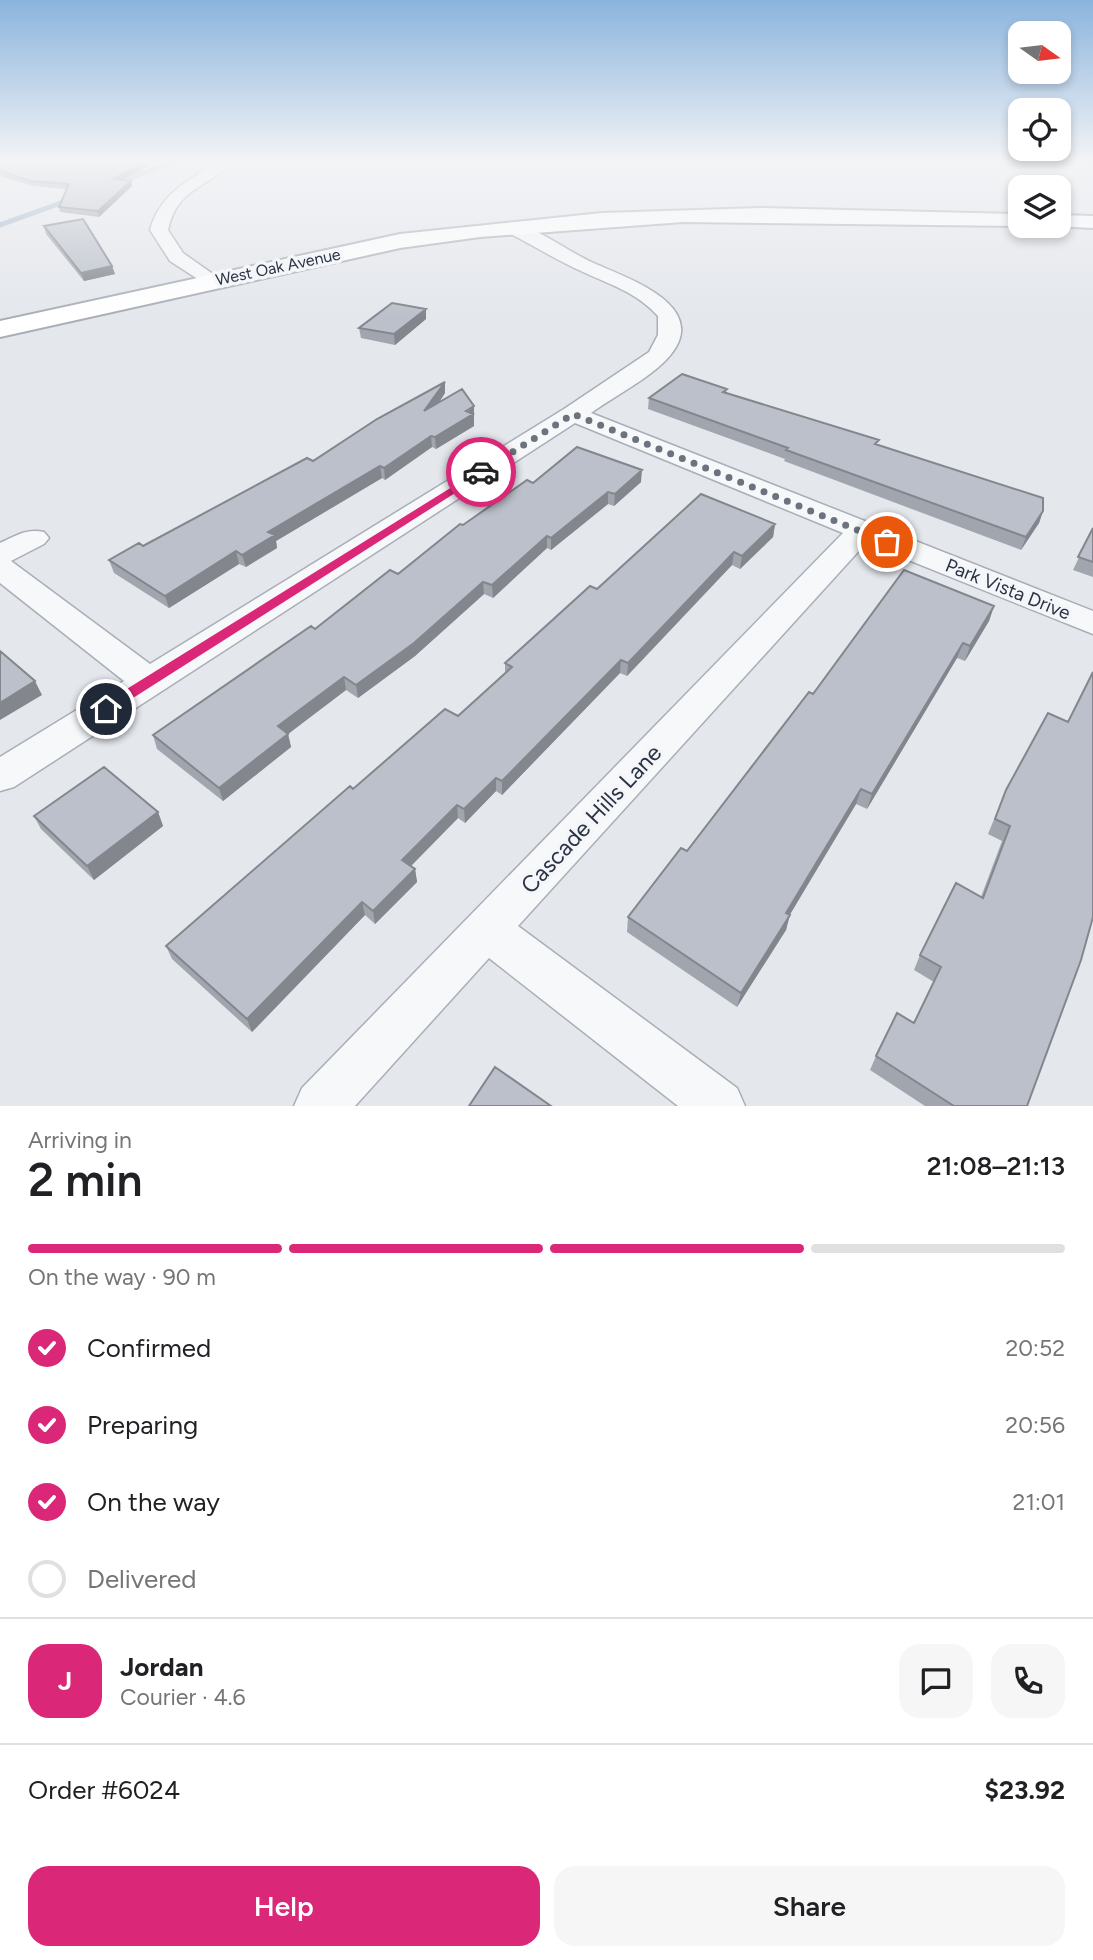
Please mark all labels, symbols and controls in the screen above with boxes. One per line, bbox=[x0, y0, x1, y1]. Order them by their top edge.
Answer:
north arrow bbox=[1008, 21, 1071, 84]
map controls bbox=[1008, 21, 1071, 238]
button: locate bbox=[1008, 98, 1071, 161]
button: layers bbox=[1008, 175, 1071, 238]
street label: West Oak Avenue bbox=[214, 244, 342, 290]
courier bbox=[446, 437, 516, 507]
icon: car bbox=[462, 453, 500, 491]
pin bbox=[857, 512, 917, 572]
icon: bag bbox=[868, 523, 906, 561]
street label: Park Vista Drive bbox=[942, 553, 1074, 625]
pin bbox=[76, 679, 136, 739]
icon: home bbox=[87, 690, 125, 728]
street label: Cascade Hills Lane bbox=[515, 739, 667, 899]
text: Arriving in bbox=[28, 1126, 132, 1154]
text: 21:08–21:13 bbox=[927, 1150, 1065, 1182]
text: 2 min bbox=[28, 1152, 143, 1208]
text: On the way · 90 m bbox=[28, 1263, 216, 1291]
icon: check bbox=[28, 1329, 66, 1367]
text: Confirmed bbox=[87, 1332, 211, 1364]
text: 20:52 bbox=[1005, 1334, 1065, 1362]
icon: check bbox=[28, 1406, 66, 1444]
text: Preparing bbox=[87, 1409, 198, 1441]
text: 20:56 bbox=[1005, 1411, 1065, 1439]
icon: check bbox=[28, 1483, 66, 1521]
text: On the way bbox=[87, 1486, 220, 1518]
text: 21:01 bbox=[1013, 1488, 1065, 1516]
text: Delivered bbox=[87, 1563, 196, 1595]
button: chat bbox=[899, 1644, 973, 1718]
button: phone bbox=[991, 1644, 1065, 1718]
text: Jordan bbox=[120, 1651, 203, 1683]
text: J bbox=[58, 1665, 72, 1697]
text: Courier · 4.6 bbox=[120, 1683, 246, 1711]
text: Order #6024 bbox=[28, 1774, 180, 1806]
text: $23.92 bbox=[985, 1774, 1065, 1806]
button: Help bbox=[28, 1866, 540, 1946]
button: Share bbox=[554, 1866, 1065, 1946]

